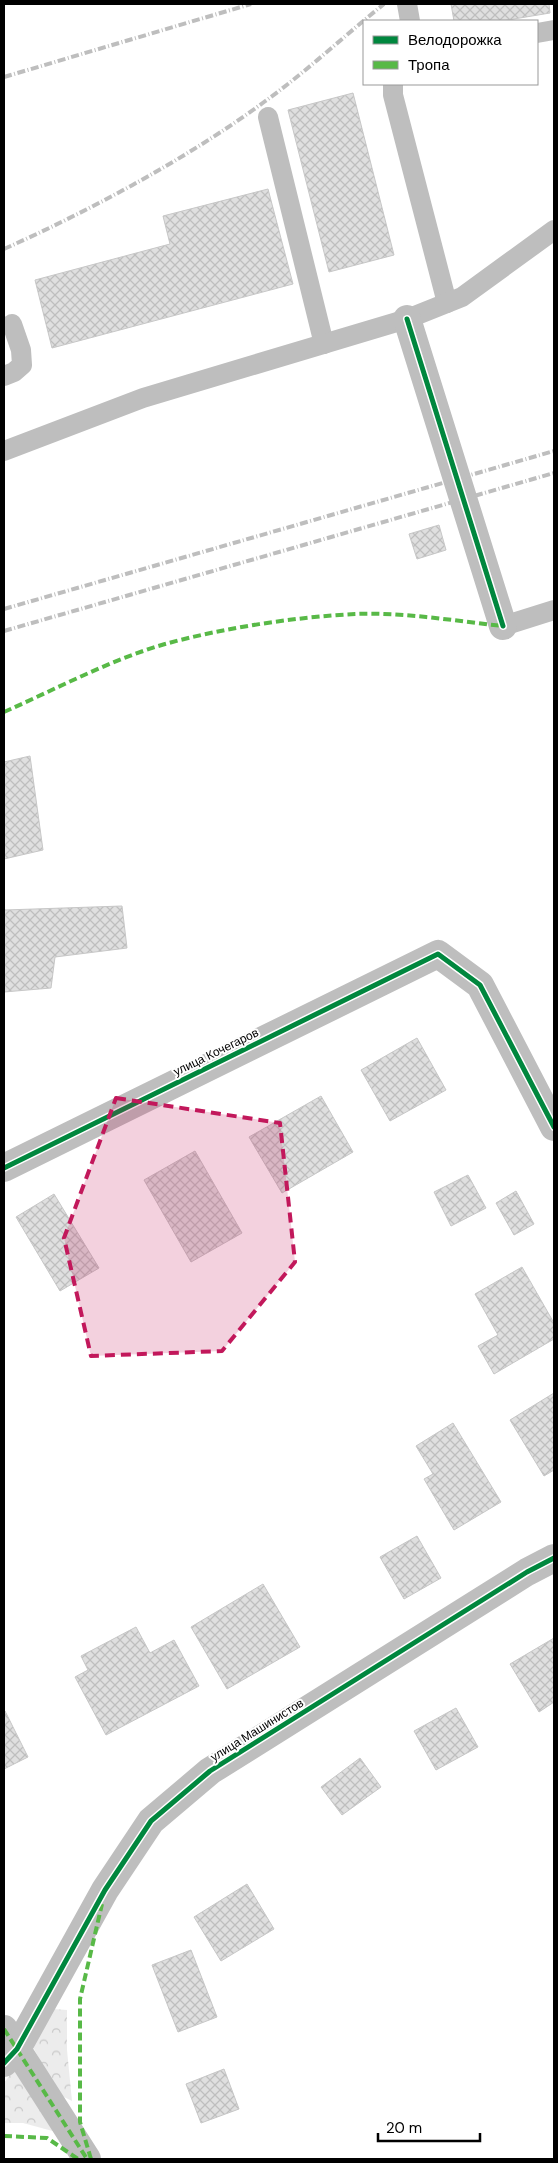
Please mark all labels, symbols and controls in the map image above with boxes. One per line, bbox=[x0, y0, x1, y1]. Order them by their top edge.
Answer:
legend bbox=[363, 20, 538, 85]
text: Велодорожка bbox=[408, 30, 502, 50]
text: Тропа bbox=[408, 55, 450, 75]
street label: улица Кочегаров bbox=[171, 1024, 261, 1080]
street label: улица Машинистов bbox=[207, 1695, 307, 1765]
scale bar bbox=[378, 2110, 480, 2142]
text: 20 m bbox=[386, 2118, 422, 2138]

